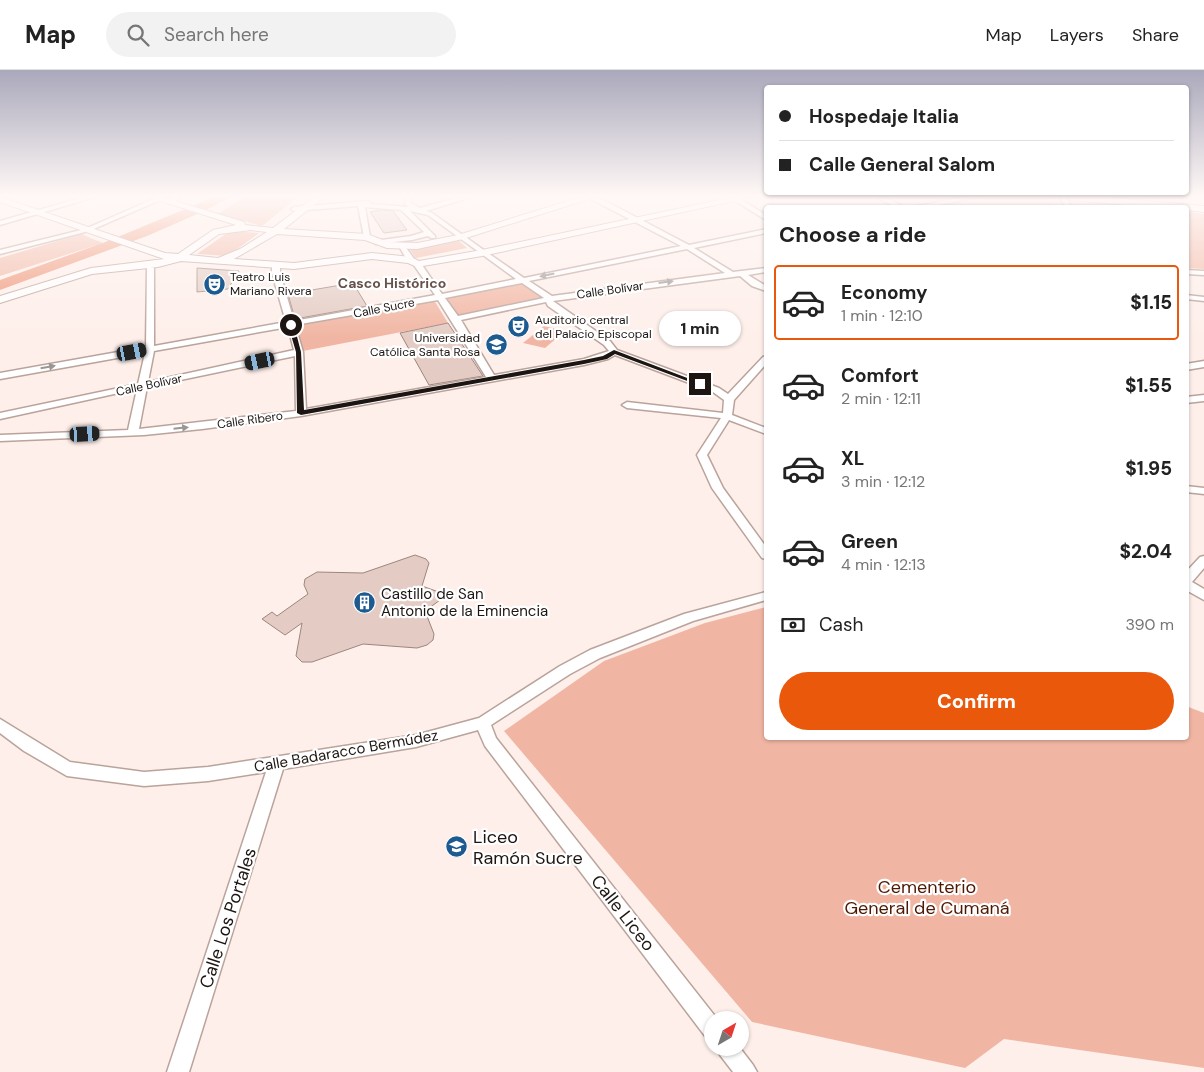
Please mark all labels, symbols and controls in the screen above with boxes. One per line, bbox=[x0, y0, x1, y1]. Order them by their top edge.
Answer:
search box bbox=[106, 12, 456, 57]
text: Map bbox=[25, 19, 76, 50]
icon: search bbox=[124, 21, 152, 49]
text: Search here bbox=[164, 22, 269, 47]
text: Map bbox=[986, 23, 1022, 47]
text: Layers bbox=[1050, 23, 1104, 47]
text: Share bbox=[1132, 23, 1179, 47]
text: Hospedaje Italia bbox=[809, 104, 959, 129]
text: Calle General Salom bbox=[809, 152, 995, 177]
text: Choose a ride bbox=[779, 220, 927, 249]
place label: Teatro Luis Mariano Rivera bbox=[230, 269, 311, 299]
theatre icon: Teatro Luis Mariano Rivera bbox=[202, 272, 226, 296]
one-way arrow bbox=[538, 272, 554, 280]
district label: Casco Histórico bbox=[338, 274, 446, 292]
street label: Calle Bolívar bbox=[576, 277, 645, 303]
one-way arrow bbox=[658, 278, 674, 286]
icon: car bbox=[781, 280, 826, 325]
text: Economy bbox=[841, 280, 928, 305]
text: $1.15 bbox=[1130, 290, 1172, 315]
street label: Calle Sucre bbox=[352, 294, 416, 322]
text: 1 min · 12:10 bbox=[841, 305, 923, 326]
place label: Auditorio central del Palacio Episcopal bbox=[535, 312, 652, 342]
callout: 1 min bbox=[659, 312, 741, 346]
route start bbox=[280, 314, 302, 336]
theatre icon: Auditorio central del Palacio Episcopal bbox=[507, 315, 531, 339]
text: 1 min bbox=[680, 318, 720, 339]
place label: Universidad Católica Santa Rosa bbox=[370, 330, 480, 360]
school or university icon: Universidad Católica Santa Rosa bbox=[484, 333, 508, 357]
car bbox=[115, 342, 148, 362]
car bbox=[243, 351, 276, 371]
one-way arrow bbox=[40, 363, 56, 371]
icon: car bbox=[781, 363, 826, 408]
text: Comfort bbox=[841, 363, 919, 388]
street label: Calle Bolívar bbox=[114, 370, 184, 400]
route end bbox=[689, 373, 711, 395]
text: $1.55 bbox=[1125, 373, 1172, 398]
text: 2 min · 12:11 bbox=[841, 388, 921, 409]
street label: Calle Ribero bbox=[216, 407, 284, 433]
one-way arrow bbox=[174, 424, 190, 432]
car bbox=[69, 426, 100, 442]
icon: car bbox=[781, 446, 826, 491]
text: XL bbox=[841, 446, 864, 471]
text: $1.95 bbox=[1125, 456, 1172, 481]
text: 3 min · 12:12 bbox=[841, 471, 925, 492]
icon: car bbox=[781, 529, 826, 574]
text: Green bbox=[841, 529, 898, 554]
text: $2.04 bbox=[1120, 539, 1172, 564]
text: 4 min · 12:13 bbox=[841, 554, 926, 575]
place label: Castillo de San Antonio de la Eminencia bbox=[381, 584, 548, 621]
building icon: Castillo de San Antonio de la Eminencia bbox=[353, 591, 377, 615]
icon: cash bbox=[779, 611, 807, 639]
text: Cash bbox=[819, 612, 863, 637]
text: 390 m bbox=[1126, 614, 1174, 635]
button: Confirm bbox=[779, 672, 1174, 730]
street label: Calle Badaracco Bermúdez bbox=[252, 725, 440, 777]
place label: Liceo Ramón Sucre bbox=[473, 825, 583, 870]
school or university icon: Liceo Ramón Sucre bbox=[445, 835, 469, 859]
street label: Calle Los Portales bbox=[194, 845, 262, 991]
street label: Calle Liceo bbox=[586, 870, 660, 956]
park label: Cementerio General de Cumaná bbox=[844, 875, 1010, 920]
north arrow bbox=[704, 1011, 749, 1056]
map controls bbox=[704, 1011, 749, 1056]

